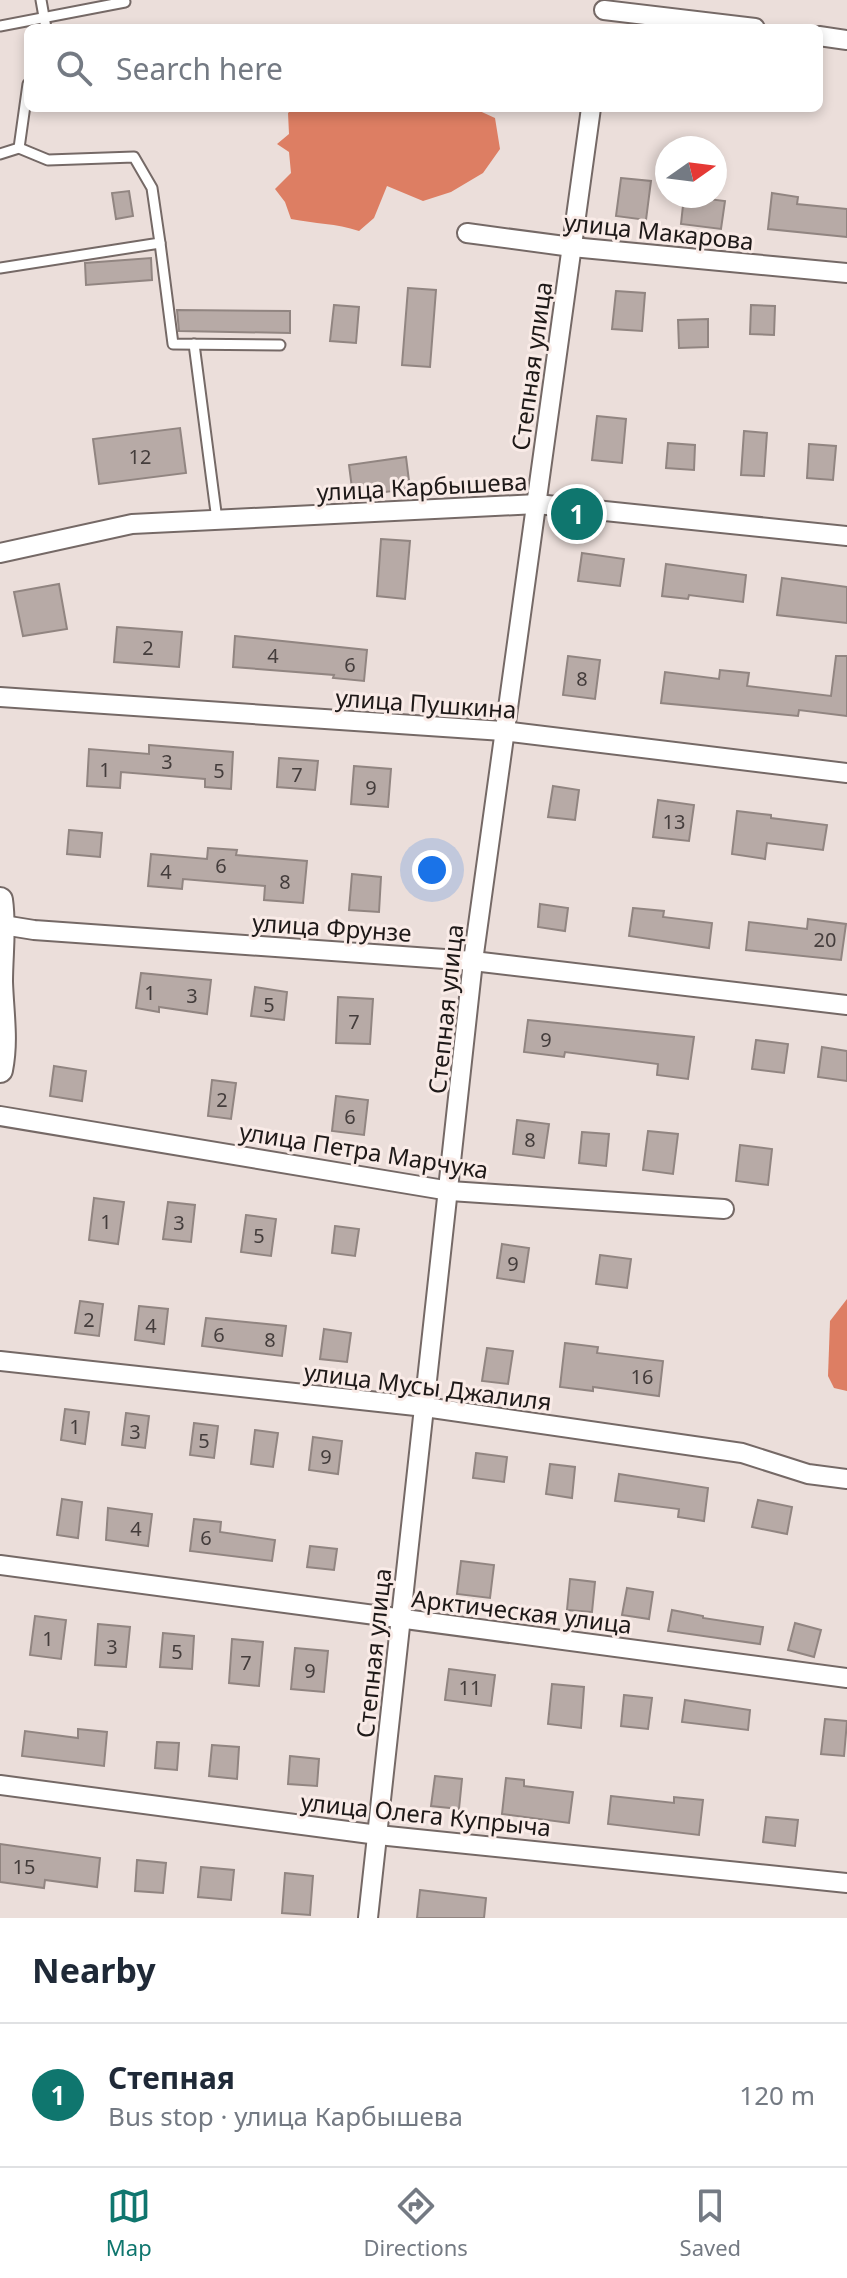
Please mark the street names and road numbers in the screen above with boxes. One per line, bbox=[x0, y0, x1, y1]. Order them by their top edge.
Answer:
street label: улица Макарова bbox=[562, 205, 756, 257]
street label: Степная улица bbox=[503, 279, 559, 453]
street label: улица Карбышева bbox=[316, 464, 528, 508]
street label: улица Пушкина bbox=[334, 680, 518, 726]
street label: улица Фрунзе bbox=[251, 905, 413, 949]
street label: Степная улица bbox=[420, 923, 470, 1095]
street label: улица Петра Марчука bbox=[237, 1114, 491, 1186]
street label: улица Мусы Джалиля bbox=[302, 1354, 554, 1418]
street label: Степная улица bbox=[348, 1567, 398, 1739]
street label: Арктическая улица bbox=[410, 1581, 634, 1641]
street label: улица Олега Купрыча bbox=[299, 1784, 553, 1844]

